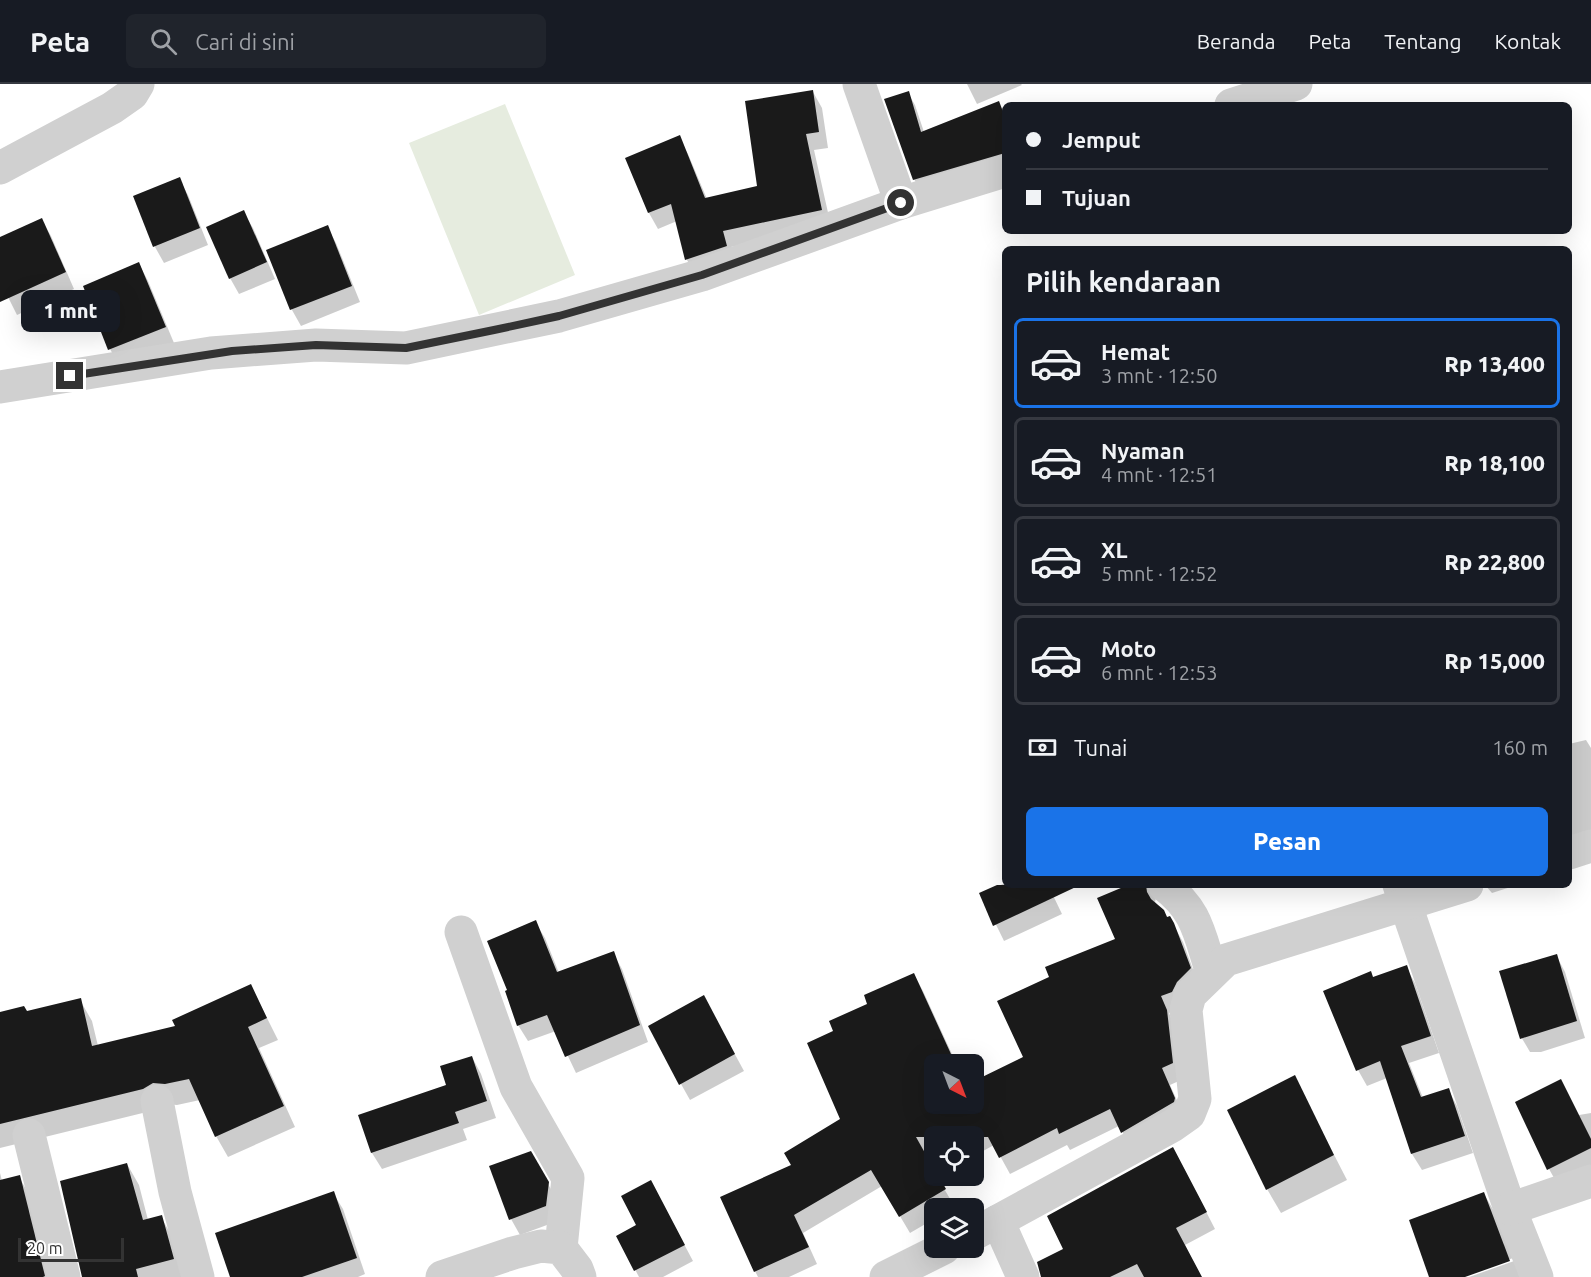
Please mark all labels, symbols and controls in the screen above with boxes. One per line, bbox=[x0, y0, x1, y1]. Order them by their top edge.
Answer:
search box bbox=[126, 14, 546, 68]
icon: search bbox=[147, 25, 180, 58]
text: Peta bbox=[30, 26, 90, 57]
text: Cari di sini bbox=[195, 29, 295, 54]
text: Beranda bbox=[1197, 29, 1276, 53]
text: Peta bbox=[1309, 29, 1351, 53]
text: Tentang bbox=[1384, 29, 1462, 53]
text: Kontak bbox=[1495, 29, 1561, 53]
text: Jemput bbox=[1062, 127, 1141, 152]
text: Tujuan bbox=[1062, 185, 1131, 210]
route start bbox=[887, 189, 914, 216]
text: Pilih kendaraan bbox=[1026, 267, 1221, 297]
callout: 1 mnt bbox=[20, 289, 119, 331]
text: 1 mnt bbox=[44, 299, 97, 322]
icon: car bbox=[1029, 336, 1083, 390]
text: Hemat bbox=[1101, 339, 1170, 364]
text: Rp 13,400 bbox=[1444, 351, 1545, 376]
route end bbox=[56, 362, 83, 389]
text: 3 mnt · 12:50 bbox=[1101, 364, 1218, 387]
icon: car bbox=[1029, 435, 1083, 489]
text: Nyaman bbox=[1101, 438, 1185, 463]
text: Rp 18,100 bbox=[1444, 450, 1545, 475]
text: 4 mnt · 12:51 bbox=[1101, 463, 1218, 486]
icon: car bbox=[1029, 534, 1083, 588]
text: XL bbox=[1101, 537, 1128, 562]
text: Rp 22,800 bbox=[1444, 549, 1545, 574]
text: 5 mnt · 12:52 bbox=[1101, 562, 1218, 585]
icon: car bbox=[1029, 633, 1083, 687]
text: Moto bbox=[1101, 636, 1156, 661]
text: Rp 15,000 bbox=[1444, 648, 1545, 673]
text: 6 mnt · 12:53 bbox=[1101, 661, 1218, 684]
icon: cash bbox=[1026, 731, 1059, 764]
text: Tunai bbox=[1074, 735, 1127, 760]
text: 160 m bbox=[1492, 736, 1548, 759]
button: Pesan bbox=[1026, 807, 1548, 876]
north arrow bbox=[924, 1054, 984, 1114]
map controls bbox=[924, 1054, 984, 1258]
button: locate bbox=[924, 1126, 984, 1186]
button: layers bbox=[924, 1198, 984, 1258]
scale bar bbox=[18, 1235, 124, 1262]
text: 20 m bbox=[27, 1239, 63, 1257]

